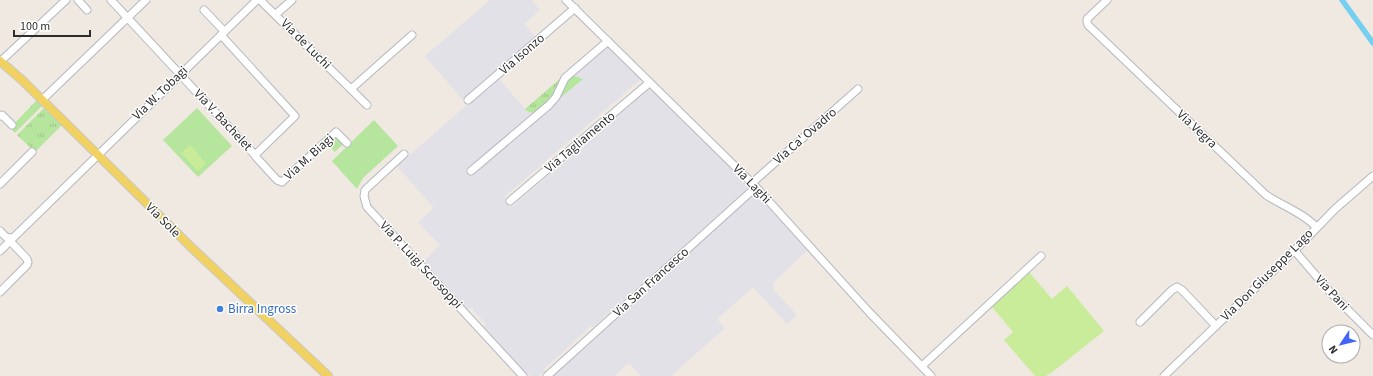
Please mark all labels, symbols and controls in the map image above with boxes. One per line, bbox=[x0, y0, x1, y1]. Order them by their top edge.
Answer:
scale bar bbox=[14, 12, 90, 38]
street label: Via de Luchi bbox=[277, 15, 335, 73]
text: 100 m bbox=[20, 18, 50, 35]
street label: Via Isonzo bbox=[496, 29, 548, 79]
street label: Via W. Tobagi bbox=[128, 62, 192, 124]
street label: Via V. Bachelet bbox=[190, 85, 257, 155]
street label: Via Ca' Ovadro bbox=[769, 103, 841, 169]
street label: Via Vegra bbox=[1173, 106, 1221, 152]
street label: Via Tagliamento bbox=[541, 107, 619, 177]
street label: Via M. Biagi bbox=[280, 130, 338, 184]
street label: Via Laghi bbox=[729, 160, 775, 208]
street label: Via Sole bbox=[142, 199, 184, 241]
street label: Via P. Luigi Scrosoppi bbox=[376, 217, 466, 313]
street label: Via Don Giuseppe Lago bbox=[1217, 225, 1317, 325]
street label: Via San Francesco bbox=[609, 243, 693, 321]
street label: Via Pani bbox=[1311, 271, 1353, 315]
place label: Birra Ingross bbox=[228, 300, 297, 318]
marker: Birra Ingross bbox=[215, 304, 225, 314]
north arrow bbox=[1321, 324, 1361, 364]
text: N bbox=[1325, 342, 1341, 357]

